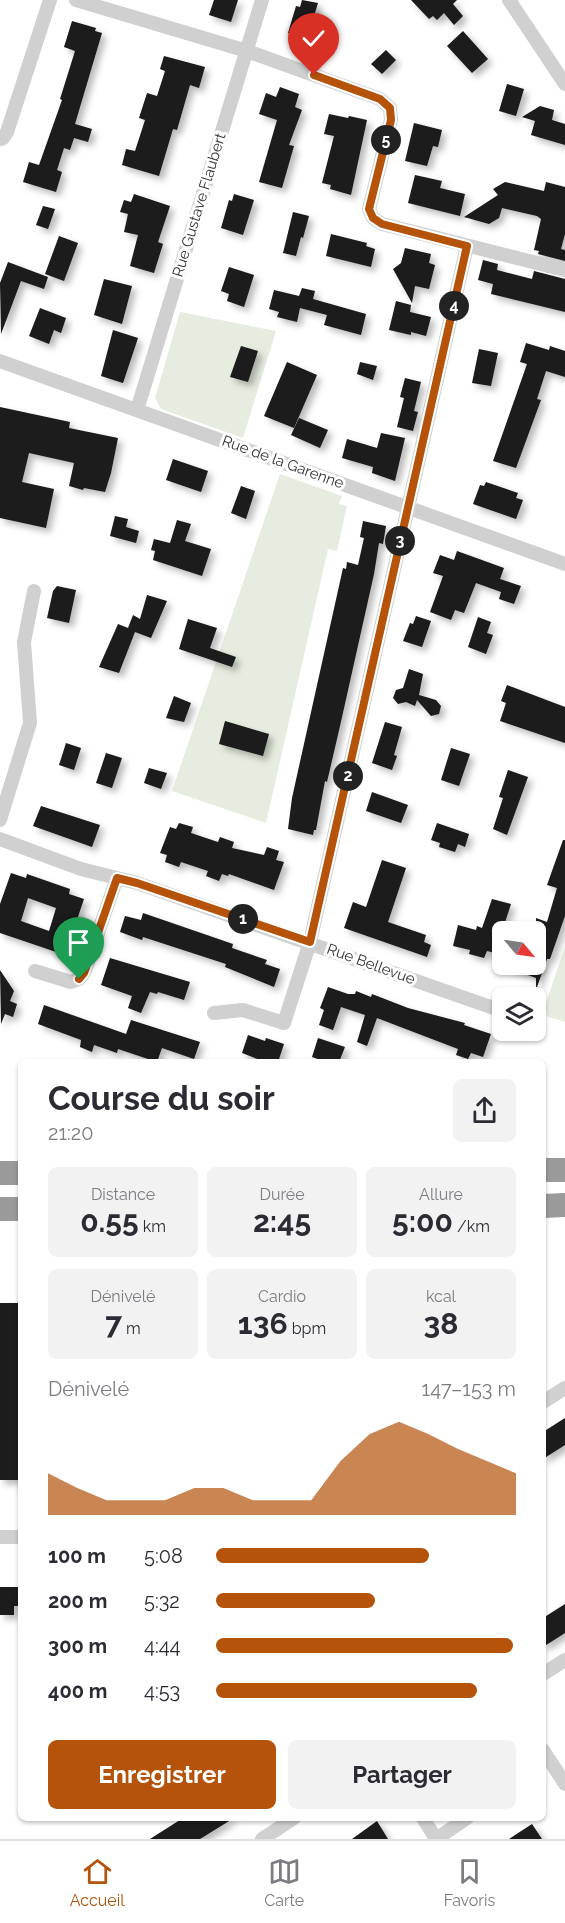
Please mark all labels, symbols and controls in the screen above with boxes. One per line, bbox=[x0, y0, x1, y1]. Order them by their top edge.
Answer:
pin bbox=[288, 13, 339, 75]
icon: check bbox=[297, 22, 330, 55]
pin: 5 bbox=[371, 125, 401, 155]
text: 5 bbox=[382, 130, 390, 149]
street label: Rue Gustave Flaubert bbox=[168, 131, 230, 279]
pin: 4 bbox=[439, 291, 469, 321]
text: 4 bbox=[449, 296, 459, 315]
street label: Rue de la Garenne bbox=[220, 432, 347, 492]
pin: 3 bbox=[385, 526, 415, 556]
text: 3 bbox=[396, 531, 404, 550]
pin: 2 bbox=[333, 761, 363, 791]
text: 2 bbox=[343, 766, 353, 785]
pin: 1 bbox=[228, 904, 258, 934]
text: 1 bbox=[239, 909, 247, 928]
pin bbox=[53, 917, 104, 979]
north arrow bbox=[492, 921, 546, 975]
map controls bbox=[492, 921, 546, 1041]
icon: arrive bbox=[62, 926, 95, 959]
street label: Rue Bellevue bbox=[324, 940, 418, 988]
button: layers bbox=[492, 987, 546, 1041]
text: Course du soir bbox=[48, 1079, 275, 1118]
button: share bbox=[453, 1079, 516, 1142]
text: 21:20 bbox=[48, 1121, 93, 1145]
text: Distance bbox=[91, 1185, 155, 1204]
text: Durée bbox=[259, 1185, 305, 1204]
text: Allure bbox=[419, 1185, 463, 1204]
text: 0.55 bbox=[80, 1204, 139, 1239]
text: 2:45 bbox=[253, 1204, 311, 1239]
text: 5:00 bbox=[392, 1204, 453, 1239]
text: km bbox=[139, 1217, 166, 1236]
text: /km bbox=[453, 1217, 490, 1236]
text: Dénivelé bbox=[90, 1287, 156, 1306]
text: Cardio bbox=[258, 1287, 306, 1306]
text: kcal bbox=[426, 1287, 456, 1306]
text: 7 bbox=[105, 1306, 122, 1341]
text: 136 bbox=[238, 1306, 288, 1341]
text: 38 bbox=[424, 1306, 458, 1341]
text: m bbox=[122, 1319, 141, 1338]
text: bpm bbox=[288, 1319, 326, 1338]
text: Dénivelé bbox=[48, 1377, 129, 1401]
text: 147–153 m bbox=[422, 1377, 516, 1401]
text: 100 m bbox=[48, 1544, 106, 1568]
text: 5:08 bbox=[144, 1544, 183, 1568]
text: 200 m bbox=[48, 1589, 107, 1613]
text: 5:32 bbox=[144, 1589, 180, 1613]
text: 300 m bbox=[48, 1634, 107, 1658]
text: 4:44 bbox=[144, 1634, 181, 1658]
text: 400 m bbox=[48, 1679, 107, 1703]
text: 4:53 bbox=[144, 1679, 180, 1703]
button: Enregistrer bbox=[48, 1740, 276, 1809]
button: Partager bbox=[288, 1740, 516, 1809]
tab: Accueil bbox=[70, 1855, 125, 1910]
tab: Carte bbox=[264, 1855, 304, 1910]
tab: Favoris bbox=[444, 1855, 495, 1910]

